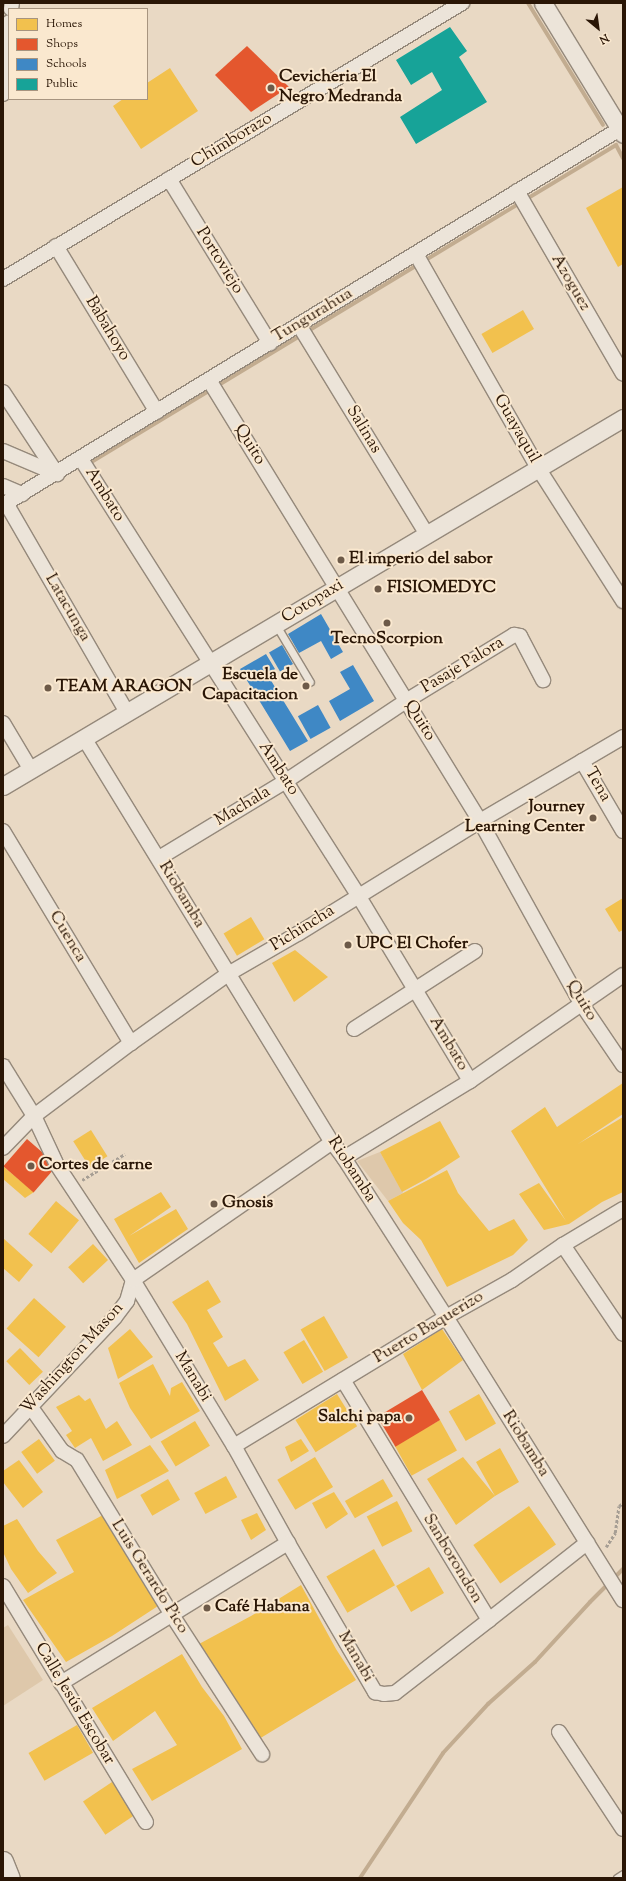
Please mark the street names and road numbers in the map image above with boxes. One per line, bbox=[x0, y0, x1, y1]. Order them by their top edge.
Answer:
street label: Chimborazo bbox=[188, 109, 276, 173]
street label: Portoviejo bbox=[191, 224, 247, 298]
street label: Azoguez bbox=[546, 251, 594, 315]
street label: Tungurahua bbox=[269, 284, 357, 348]
street label: Babahoyo bbox=[80, 293, 134, 365]
street label: Guayaquil bbox=[488, 391, 544, 467]
street label: Salinas bbox=[341, 402, 385, 458]
street label: Quito bbox=[229, 421, 269, 469]
street label: Ambato bbox=[80, 464, 128, 526]
street label: Latacunga bbox=[39, 571, 95, 645]
street label: Cotopaxi bbox=[278, 576, 348, 628]
street label: Pasaje Palora bbox=[418, 633, 508, 699]
street label: Quito bbox=[399, 697, 439, 745]
street label: Ambato bbox=[253, 738, 303, 800]
street label: Tena bbox=[579, 764, 615, 806]
street label: Machala bbox=[212, 782, 274, 832]
street label: Riobamba bbox=[153, 858, 209, 932]
street label: Pichincha bbox=[267, 901, 339, 957]
street label: Cuenca bbox=[44, 907, 90, 967]
street label: Quito bbox=[561, 977, 601, 1025]
street label: Ambato bbox=[424, 1013, 472, 1075]
street label: Riobamba bbox=[322, 1133, 380, 1207]
street label: Puerto Baquerizo bbox=[370, 1287, 488, 1369]
street label: Washington Mason bbox=[17, 1299, 129, 1419]
street label: Manabi bbox=[169, 1348, 215, 1406]
street label: Riobamba bbox=[497, 1407, 553, 1481]
street label: Sanborondon bbox=[417, 1511, 487, 1607]
street label: Luis Gerardo Pico bbox=[106, 1516, 192, 1638]
street label: Manabi bbox=[332, 1628, 378, 1686]
street label: Calle Jesús Escobar bbox=[30, 1639, 118, 1769]

